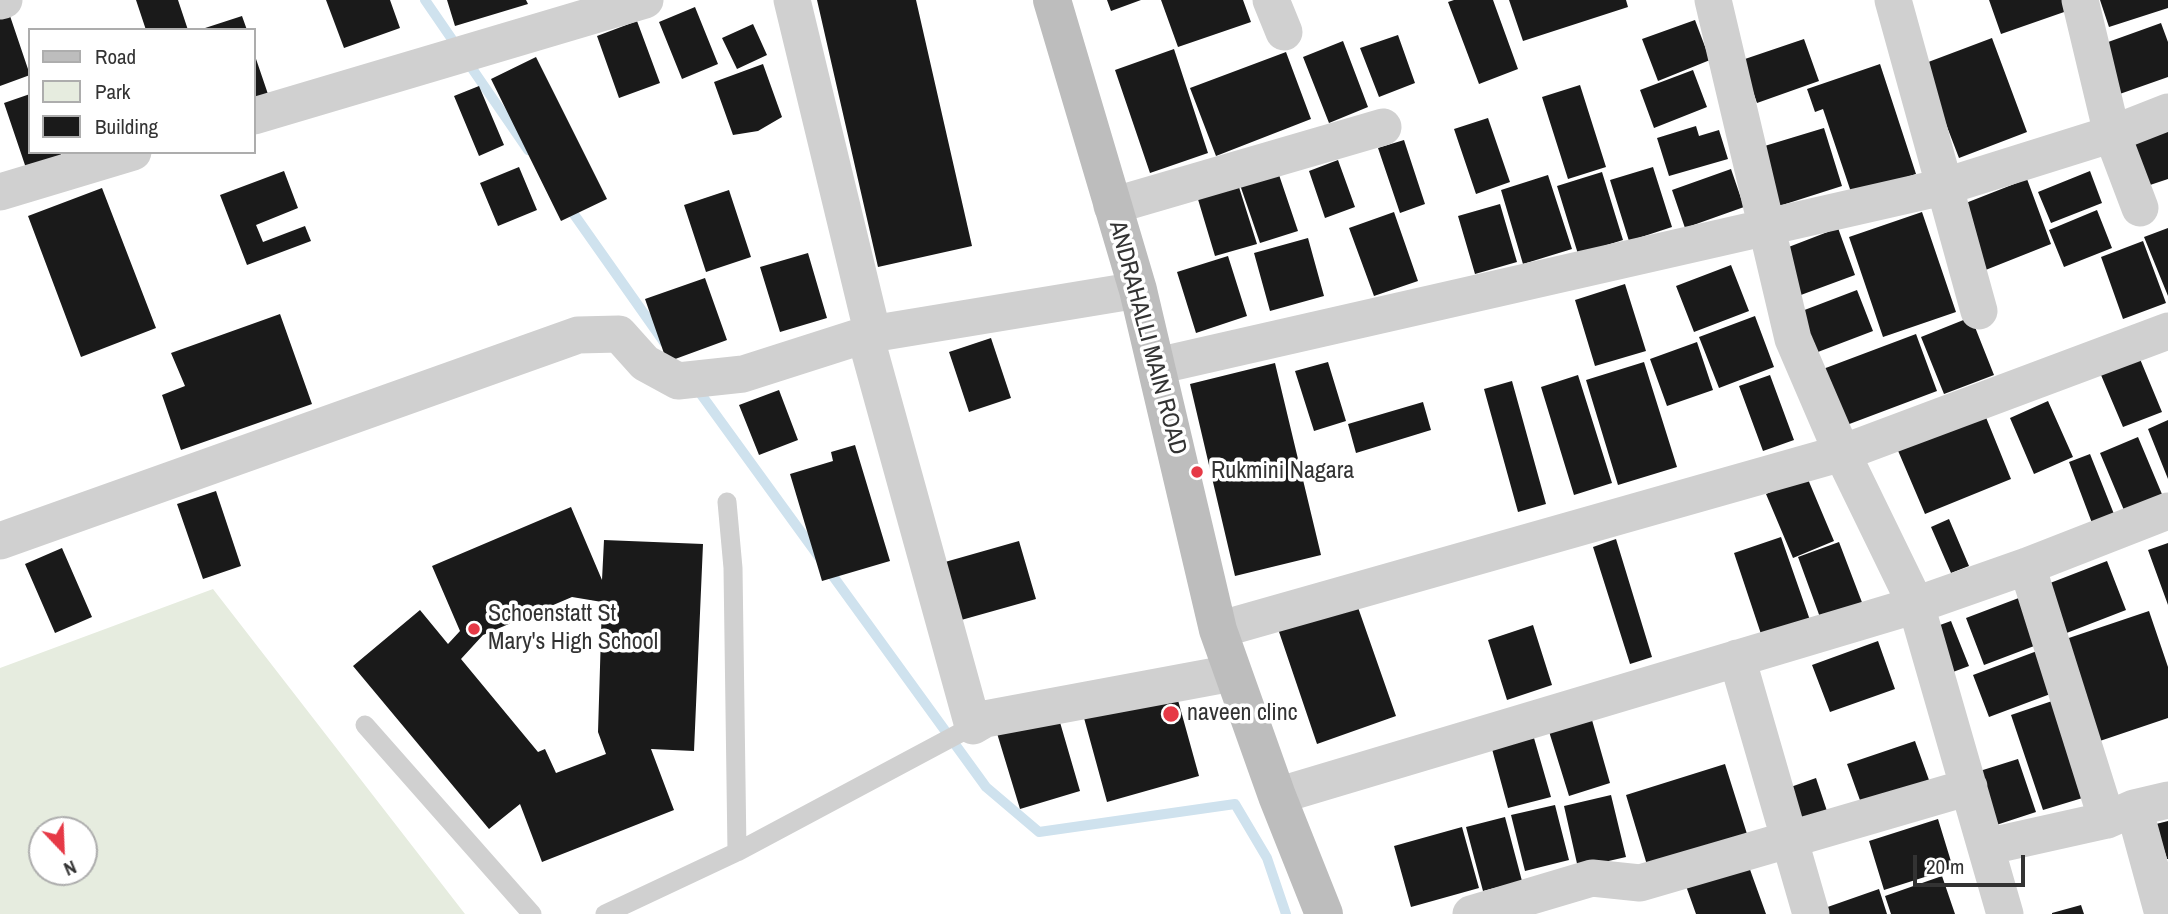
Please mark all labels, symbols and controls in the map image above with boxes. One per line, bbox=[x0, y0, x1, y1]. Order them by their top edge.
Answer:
legend bbox=[28, 28, 256, 154]
text: Road bbox=[95, 42, 136, 71]
text: Park bbox=[95, 77, 130, 106]
text: Building bbox=[95, 112, 158, 141]
street label: ANDRAHALLI MAIN ROAD bbox=[1102, 218, 1192, 458]
place label: Rukmini Nagara bbox=[1211, 458, 1354, 486]
marker: Rukmini Nagara bbox=[1189, 464, 1205, 480]
place label: Schoenstatt St Mary's High School bbox=[488, 601, 658, 657]
marker: Schoenstatt St Mary's High School bbox=[466, 621, 482, 637]
place label: naveen clinc bbox=[1187, 700, 1297, 728]
marker: naveen clinc bbox=[1161, 704, 1181, 724]
north arrow bbox=[28, 816, 98, 886]
scale bar bbox=[1916, 841, 2028, 885]
text: 20 m bbox=[1926, 852, 1964, 881]
text: N bbox=[60, 854, 81, 883]

